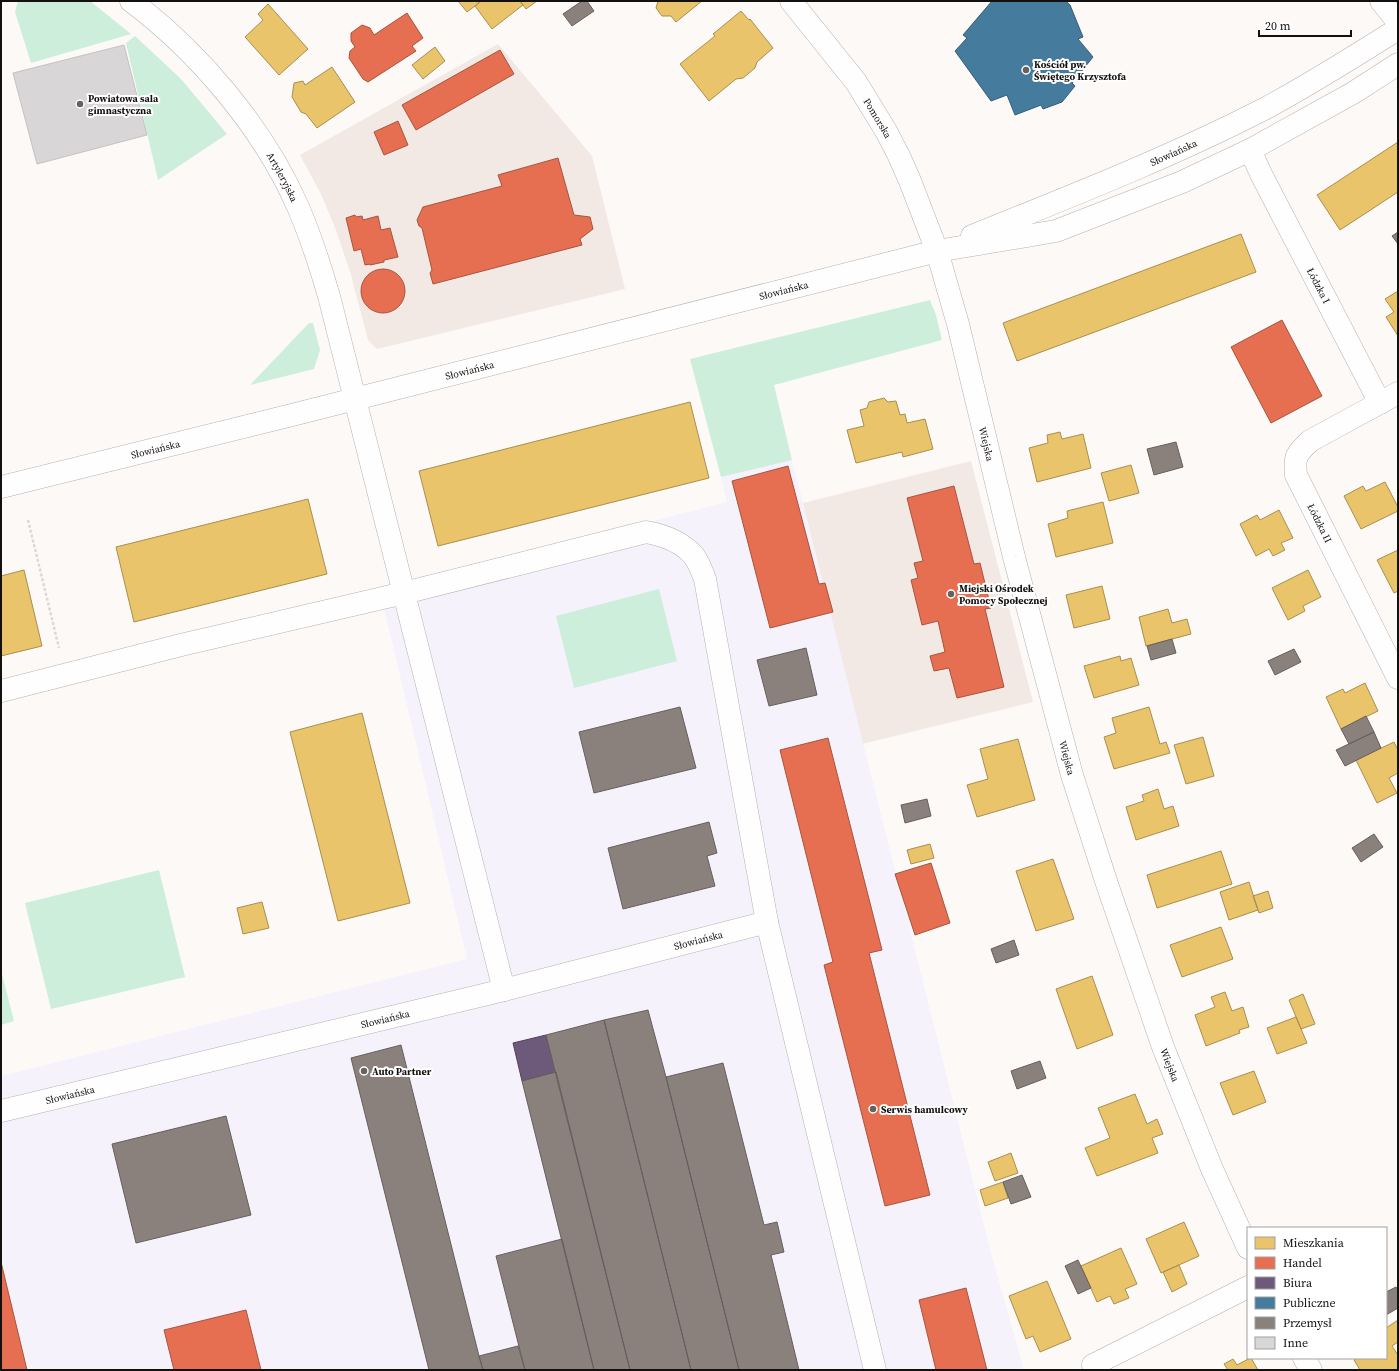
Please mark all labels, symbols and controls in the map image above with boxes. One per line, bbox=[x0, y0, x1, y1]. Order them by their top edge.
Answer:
scale bar bbox=[1259, 12, 1351, 38]
text: 20 m bbox=[1265, 18, 1291, 34]
place label: Kościół pw. Świętego Krzysztofa bbox=[1034, 58, 1127, 83]
marker: Kościół pw. Świętego Krzysztofa bbox=[1021, 65, 1031, 75]
place label: Powiatowa sala gimnastyczna bbox=[88, 92, 159, 117]
street label: Pomorska bbox=[860, 96, 895, 141]
marker: Powiatowa sala gimnastyczna bbox=[75, 99, 85, 109]
street label: Słowiańska bbox=[1148, 136, 1200, 169]
street label: Artyleryjska bbox=[264, 150, 301, 205]
street label: Łódzka I bbox=[1304, 266, 1333, 306]
street label: Słowiańska bbox=[758, 278, 810, 303]
street label: Słowiańska bbox=[444, 358, 496, 383]
street label: Wiejska bbox=[976, 425, 997, 463]
street label: Słowiańska bbox=[130, 437, 182, 462]
street label: Łódzka II bbox=[1304, 501, 1335, 545]
place label: Miejski Ośrodek Pomocy Społecznej bbox=[959, 582, 1048, 607]
marker: Miejski Ośrodek Pomocy Społecznej bbox=[946, 589, 956, 599]
street label: Wiejska bbox=[1056, 739, 1078, 777]
street label: Słowiańska bbox=[673, 927, 725, 953]
street label: Słowiańska bbox=[359, 1007, 412, 1031]
street label: Wiejska bbox=[1157, 1046, 1183, 1085]
place label: Auto Partner bbox=[372, 1065, 432, 1078]
marker: Auto Partner bbox=[359, 1066, 369, 1076]
street label: Słowiańska bbox=[44, 1082, 97, 1107]
place label: Serwis hamulcowy bbox=[881, 1103, 968, 1116]
marker: Serwis hamulcowy bbox=[868, 1104, 878, 1114]
legend bbox=[1247, 1227, 1387, 1359]
text: Mieszkania bbox=[1283, 1235, 1345, 1251]
text: Handel bbox=[1283, 1255, 1322, 1271]
text: Biura bbox=[1283, 1275, 1313, 1291]
text: Publiczne bbox=[1283, 1295, 1336, 1311]
text: Przemysł bbox=[1283, 1315, 1332, 1331]
text: Inne bbox=[1283, 1335, 1308, 1351]

